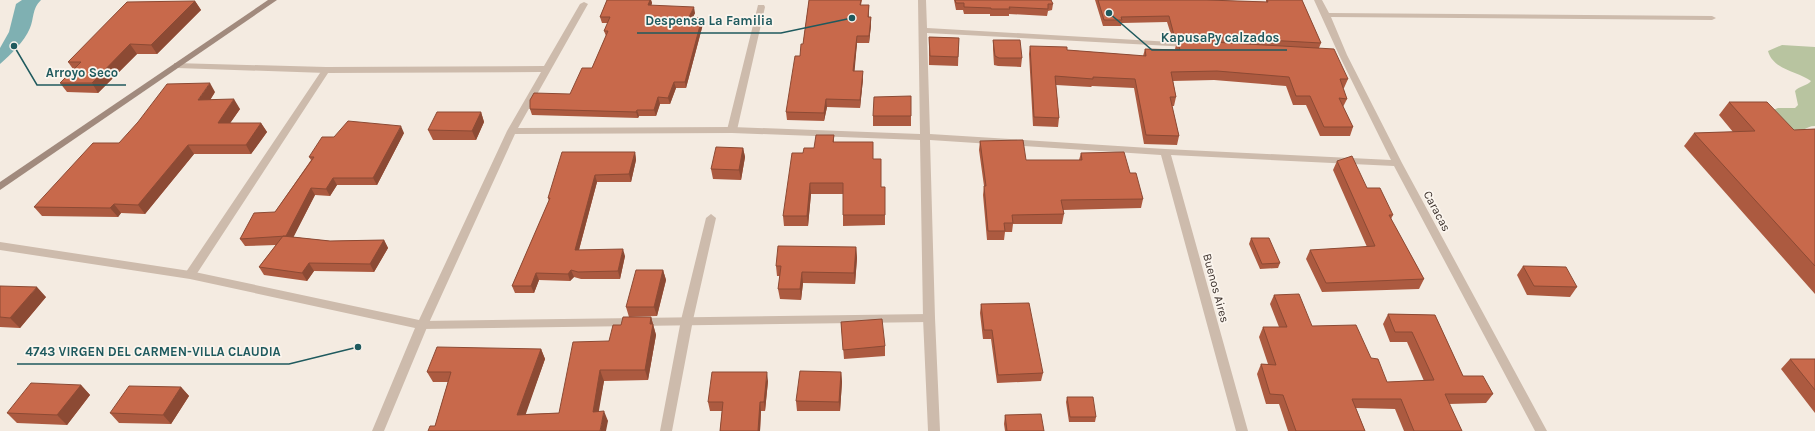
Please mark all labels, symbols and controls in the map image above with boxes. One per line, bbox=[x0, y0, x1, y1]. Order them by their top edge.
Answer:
callout: Despensa La Familia bbox=[637, 8, 781, 33]
text: Despensa La Familia bbox=[645, 13, 773, 28]
callout: KapusaPy calzados bbox=[1152, 25, 1287, 50]
text: KapusaPy calzados bbox=[1161, 30, 1279, 45]
callout: Arroyo Seco bbox=[37, 60, 126, 85]
text: Arroyo Seco bbox=[46, 65, 118, 80]
street label: Caracas bbox=[1420, 188, 1454, 234]
street label: Buenos Aires bbox=[1200, 252, 1232, 324]
callout: 4743 VIRGEN DEL CARMEN-VILLA CLAUDIA bbox=[17, 339, 289, 364]
text: 4743 VIRGEN DEL CARMEN-VILLA CLAUDIA bbox=[25, 344, 281, 359]

